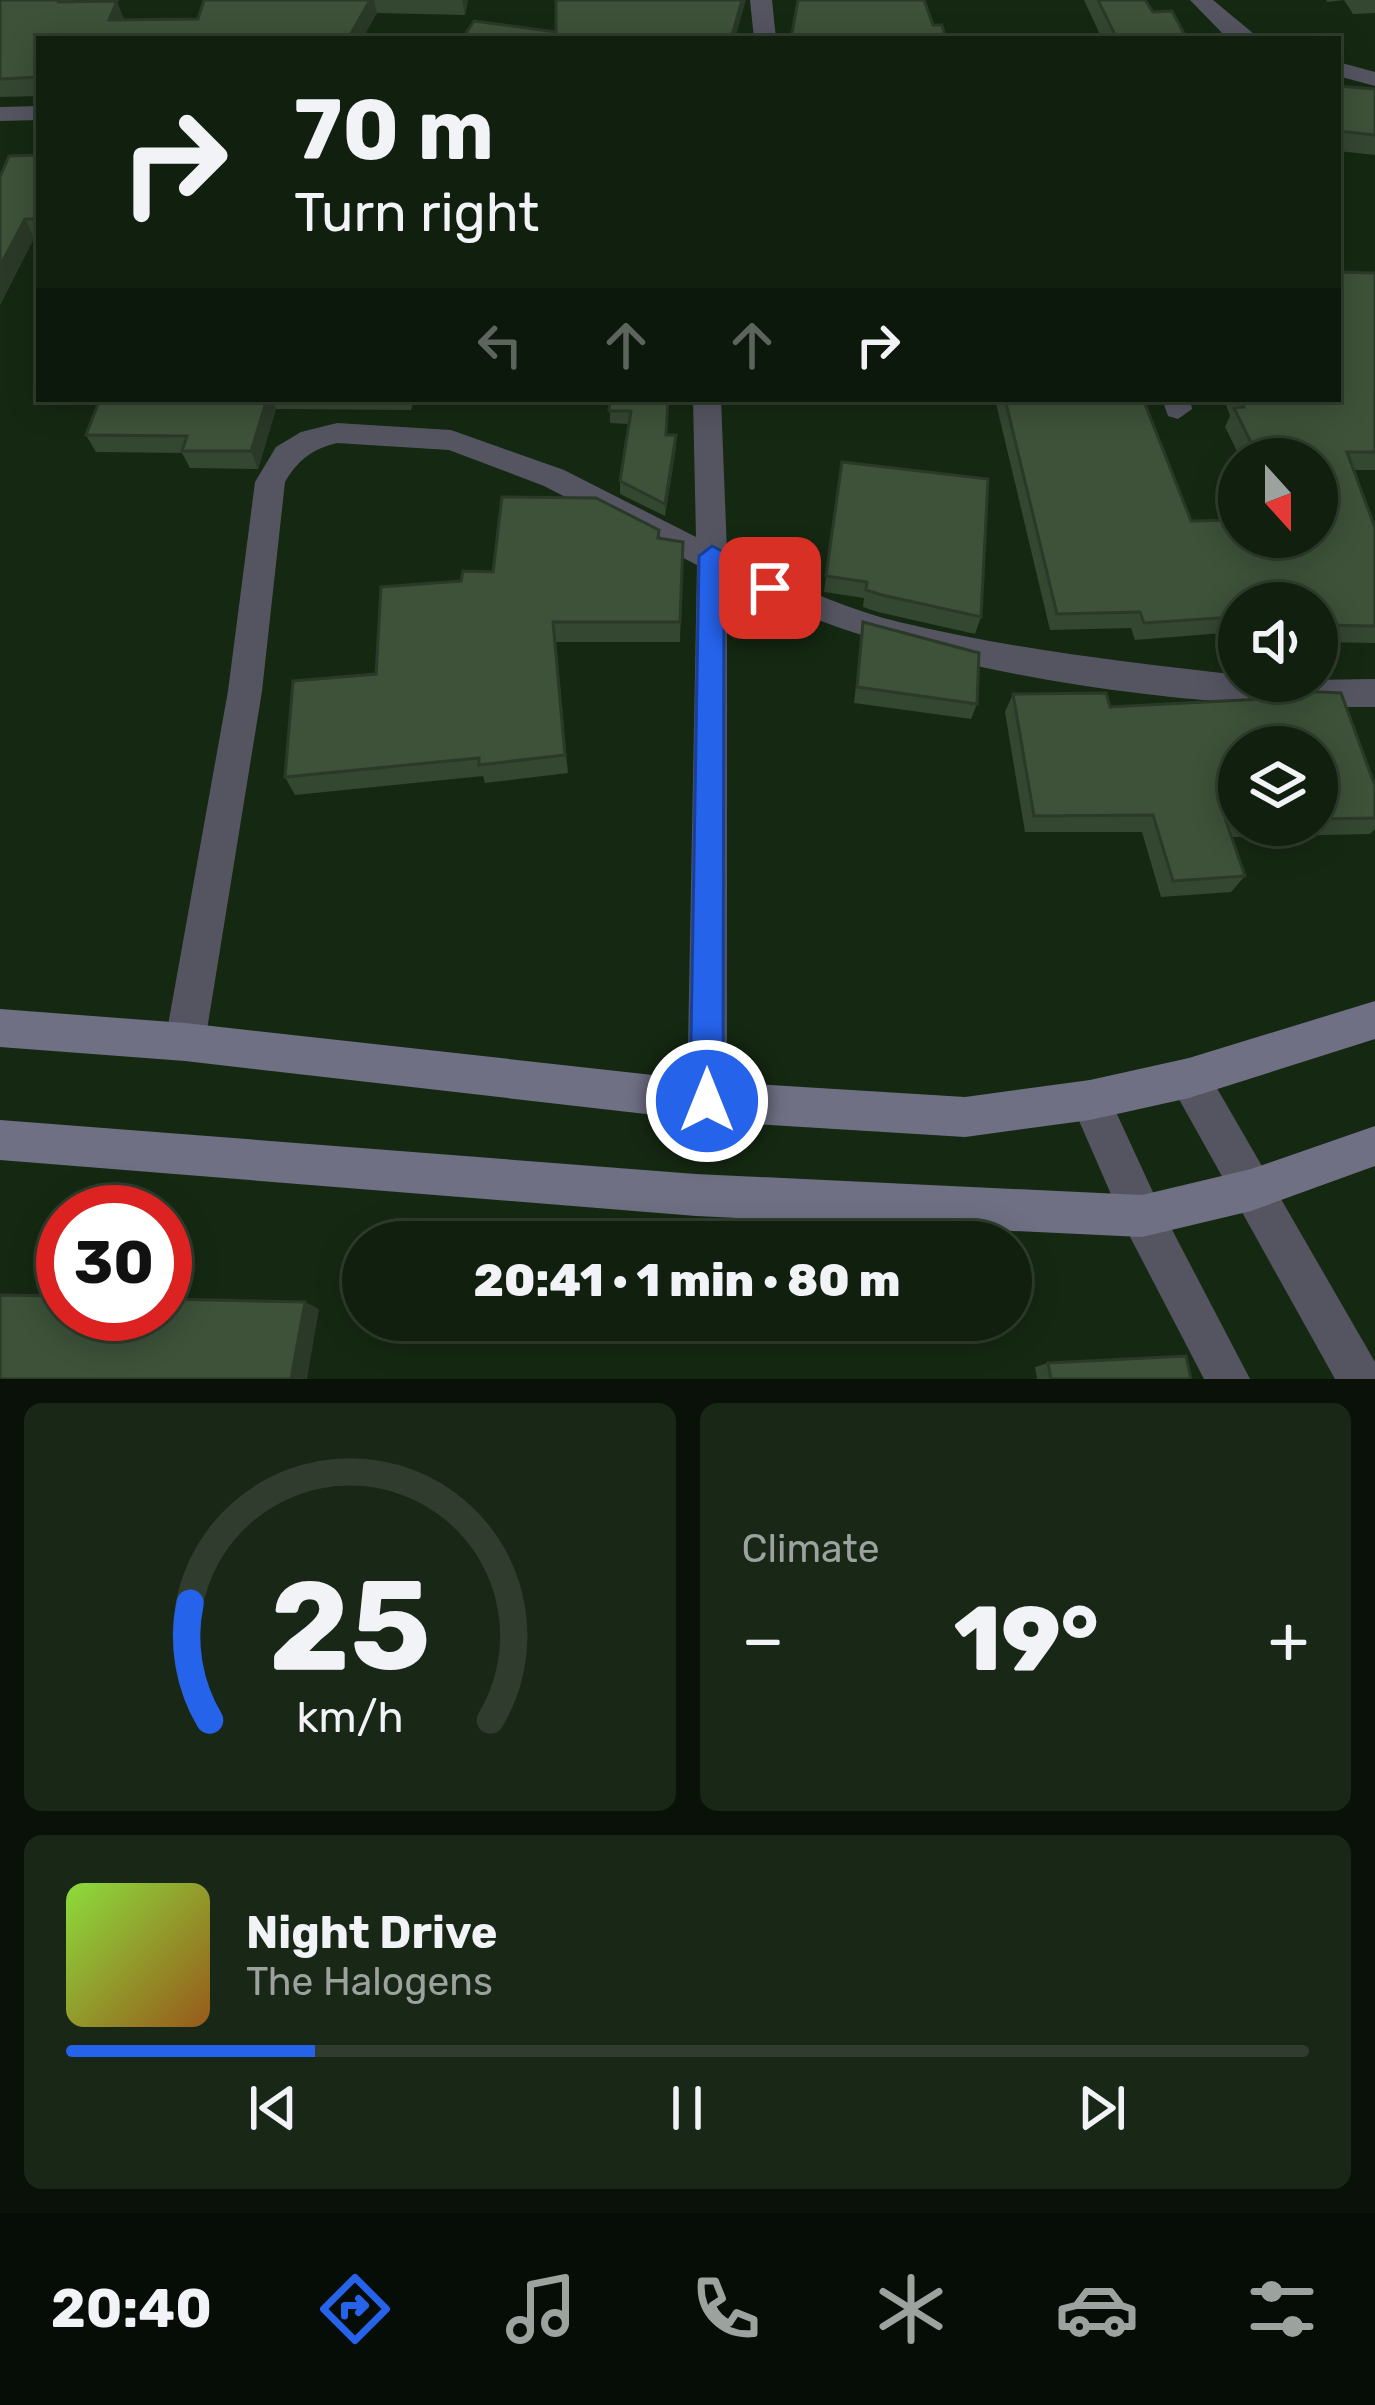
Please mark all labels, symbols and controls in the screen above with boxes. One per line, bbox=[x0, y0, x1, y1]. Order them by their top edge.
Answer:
text: 70 m bbox=[294, 80, 494, 180]
icon: right bbox=[96, 84, 252, 240]
text: Turn right bbox=[294, 181, 539, 245]
icon: left bbox=[467, 312, 533, 378]
icon: ahead bbox=[593, 312, 659, 378]
icon: ahead bbox=[719, 312, 785, 378]
icon: right bbox=[845, 312, 911, 378]
north arrow bbox=[1218, 438, 1338, 558]
map controls bbox=[1218, 438, 1338, 846]
pin bbox=[719, 537, 821, 639]
icon: arrive bbox=[737, 555, 803, 621]
button: sound bbox=[1218, 582, 1338, 702]
button: layers bbox=[1218, 726, 1338, 846]
position arrow bbox=[644, 1038, 770, 1164]
speed limit sign: 30 bbox=[36, 1185, 192, 1341]
text: 20:41 · 1 min · 80 m bbox=[474, 1254, 900, 1307]
text: Climate bbox=[742, 1526, 880, 1572]
text: 25 bbox=[269, 1552, 431, 1700]
text: 19° bbox=[954, 1586, 1099, 1693]
text: − bbox=[742, 1600, 784, 1679]
text: + bbox=[1268, 1600, 1309, 1679]
text: km/h bbox=[296, 1692, 403, 1743]
text: Night Drive bbox=[246, 1906, 498, 1959]
text: The Halogens bbox=[246, 1959, 493, 2005]
icon: previous bbox=[240, 2075, 306, 2141]
icon: pause bbox=[654, 2075, 720, 2141]
icon: next bbox=[1069, 2075, 1135, 2141]
icon: directions bbox=[313, 2267, 397, 2351]
icon: music bbox=[499, 2267, 583, 2351]
icon: phone bbox=[684, 2267, 768, 2351]
icon: climate bbox=[869, 2267, 953, 2351]
icon: car bbox=[1055, 2267, 1139, 2351]
icon: filters bbox=[1240, 2267, 1324, 2351]
text: 20:40 bbox=[51, 2277, 212, 2341]

